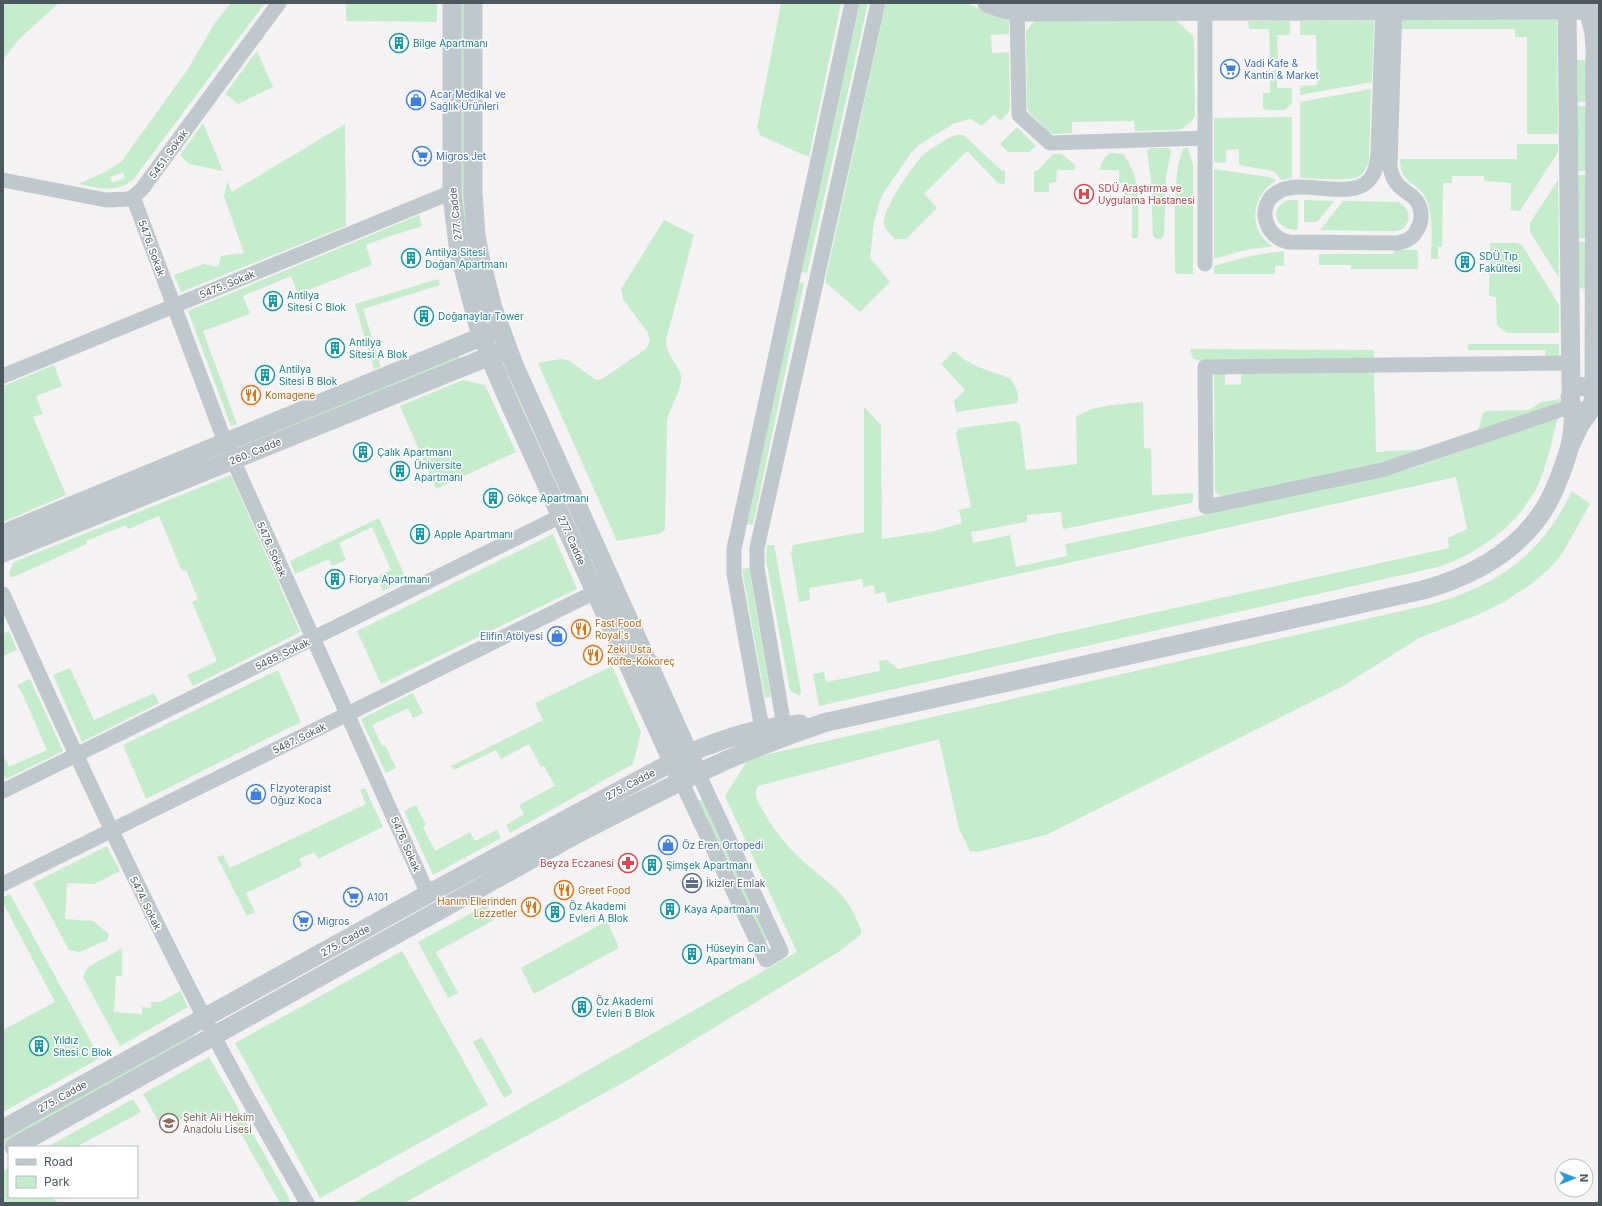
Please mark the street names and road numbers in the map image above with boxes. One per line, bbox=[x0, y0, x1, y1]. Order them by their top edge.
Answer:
street label: 5451. Sokak bbox=[146, 127, 190, 181]
street label: 277. Cadde bbox=[446, 187, 464, 241]
street label: 5476. Sokak bbox=[136, 218, 168, 278]
street label: 5475. Sokak bbox=[198, 267, 257, 301]
street label: 260. Cadde bbox=[227, 435, 283, 467]
street label: 277. Cadde bbox=[556, 513, 588, 567]
street label: 5476. Sokak bbox=[255, 520, 290, 579]
street label: 5485. Sokak bbox=[253, 635, 312, 672]
street label: 5487. Sokak bbox=[270, 720, 328, 756]
street label: 275. Cadde bbox=[603, 766, 657, 802]
street label: 5476. Sokak bbox=[389, 815, 424, 874]
street label: 5474. Sokak bbox=[128, 874, 164, 932]
street label: 275. Cadde bbox=[318, 922, 372, 958]
street label: 275. Cadde bbox=[35, 1078, 89, 1114]

